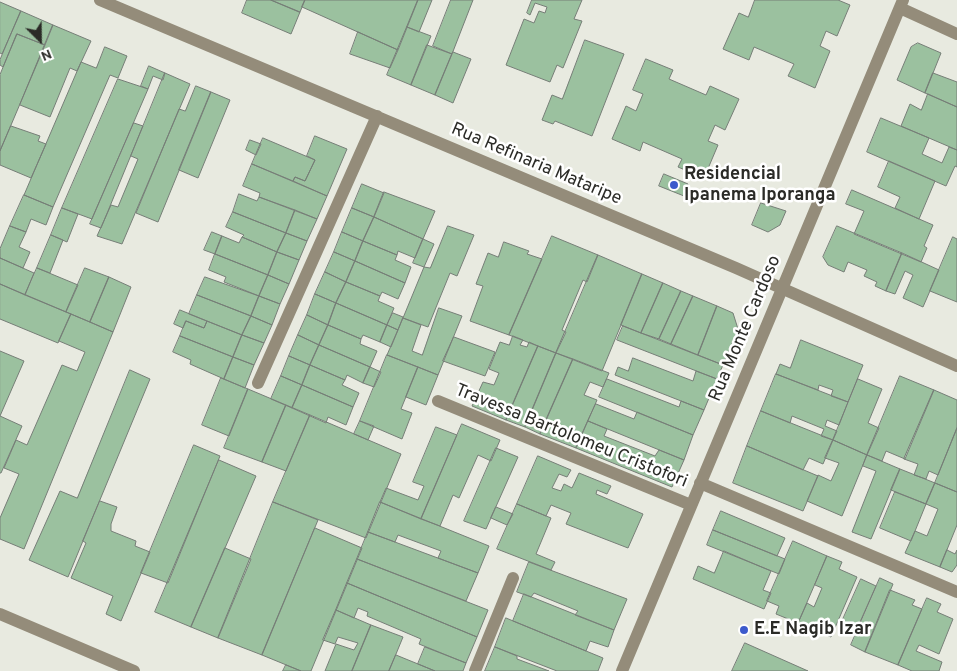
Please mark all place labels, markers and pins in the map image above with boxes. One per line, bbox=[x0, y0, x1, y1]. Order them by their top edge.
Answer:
place label: Residencial Ipanema Iporanga bbox=[684, 164, 836, 206]
marker: Residencial Ipanema Iporanga bbox=[668, 179, 680, 191]
place label: E.E Nagib Izar bbox=[754, 619, 872, 641]
marker: E.E Nagib Izar bbox=[738, 624, 750, 636]

